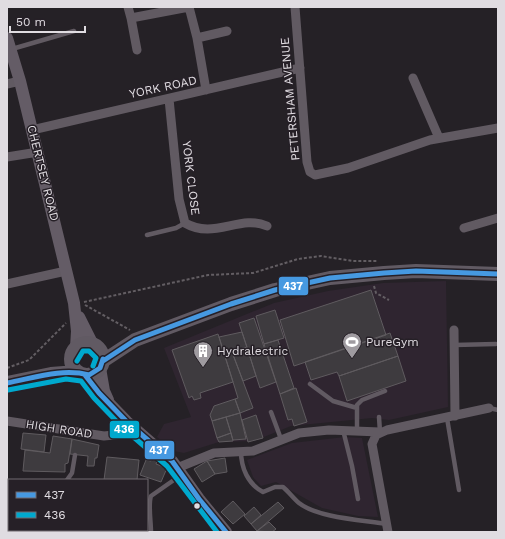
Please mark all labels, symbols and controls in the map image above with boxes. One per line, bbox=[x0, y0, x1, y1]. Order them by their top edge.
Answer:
scale bar bbox=[10, 8, 85, 34]
text: 50 m bbox=[16, 15, 46, 29]
street label: PETERSHAM AVENUE bbox=[278, 36, 302, 161]
street label: YORK ROAD bbox=[128, 73, 198, 101]
street label: CHERTSEY ROAD bbox=[24, 124, 62, 222]
street label: YORK CLOSE bbox=[179, 140, 203, 216]
line badge: 437 bbox=[278, 276, 309, 296]
text: 437 bbox=[283, 280, 303, 293]
sports icon: PureGym bbox=[341, 331, 363, 359]
place label: PureGym bbox=[366, 335, 419, 349]
building icon: Hydralectric bbox=[192, 340, 214, 368]
place label: Hydralectric bbox=[217, 344, 288, 358]
street label: HIGH ROAD bbox=[25, 417, 93, 441]
line badge: 436 bbox=[109, 420, 140, 439]
text: 436 bbox=[114, 423, 134, 436]
line badge: 437 bbox=[144, 440, 175, 460]
text: 437 bbox=[149, 444, 169, 457]
legend bbox=[8, 479, 148, 531]
text: 437 bbox=[44, 488, 65, 502]
unlabelled marker bbox=[192, 501, 202, 511]
text: 436 bbox=[44, 508, 66, 522]

